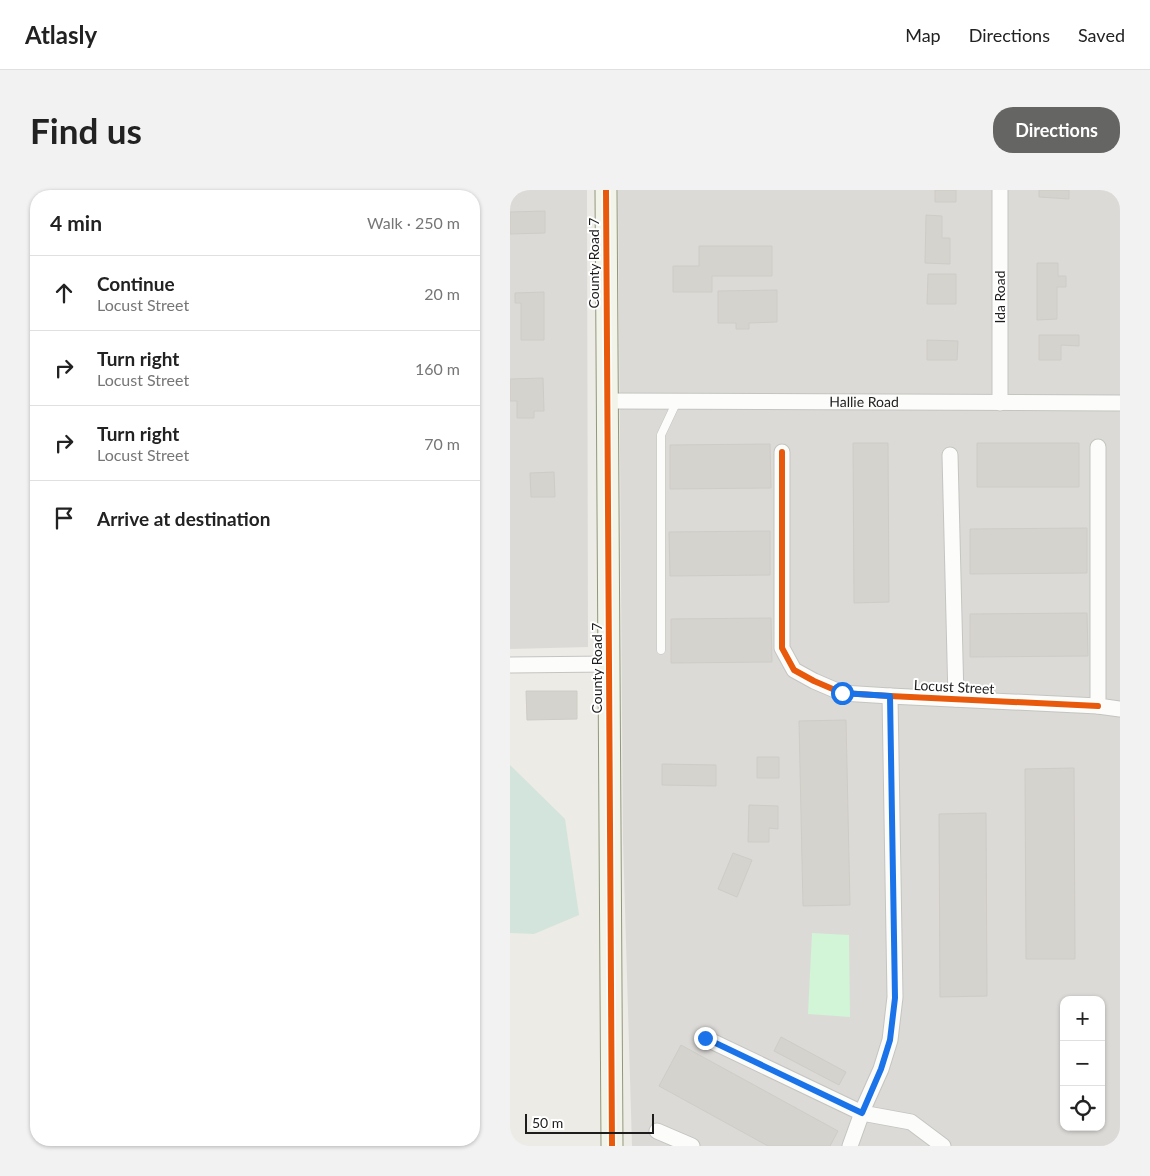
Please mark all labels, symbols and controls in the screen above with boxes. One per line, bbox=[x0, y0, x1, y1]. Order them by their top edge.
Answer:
text: Atlasly bbox=[25, 20, 97, 49]
text: Map bbox=[905, 24, 941, 46]
text: Directions bbox=[969, 24, 1050, 46]
text: Saved bbox=[1078, 24, 1125, 46]
button: Directions bbox=[993, 107, 1120, 153]
text: Find us bbox=[30, 109, 142, 151]
text: 4 min bbox=[50, 210, 102, 235]
text: Walk · 250 m bbox=[367, 213, 460, 232]
street label: County Road 7 bbox=[585, 218, 602, 308]
street label: Ida Road bbox=[991, 270, 1008, 324]
text: Continue bbox=[97, 272, 175, 295]
icon: ahead bbox=[50, 279, 78, 307]
text: 20 m bbox=[424, 284, 460, 303]
text: Locust Street bbox=[97, 295, 189, 314]
text: Turn right bbox=[97, 347, 179, 370]
icon: right bbox=[50, 354, 78, 382]
text: 160 m bbox=[415, 359, 460, 378]
text: Locust Street bbox=[97, 370, 189, 389]
street label: Hallie Road bbox=[829, 393, 899, 410]
text: Turn right bbox=[97, 422, 179, 445]
icon: right bbox=[50, 429, 78, 457]
text: 70 m bbox=[424, 434, 460, 453]
text: Locust Street bbox=[97, 445, 189, 464]
icon: arrive bbox=[50, 504, 78, 532]
text: Arrive at destination bbox=[97, 507, 270, 530]
street label: County Road 7 bbox=[588, 623, 605, 713]
street label: Locust Street bbox=[913, 676, 995, 697]
route start bbox=[831, 682, 854, 705]
map controls bbox=[1060, 996, 1105, 1131]
button: + bbox=[1060, 996, 1105, 1041]
route end bbox=[694, 1027, 717, 1050]
button: − bbox=[1060, 1041, 1105, 1086]
button: locate bbox=[1060, 1086, 1105, 1131]
scale bar bbox=[525, 1111, 654, 1134]
text: 50 m bbox=[532, 1114, 563, 1131]

